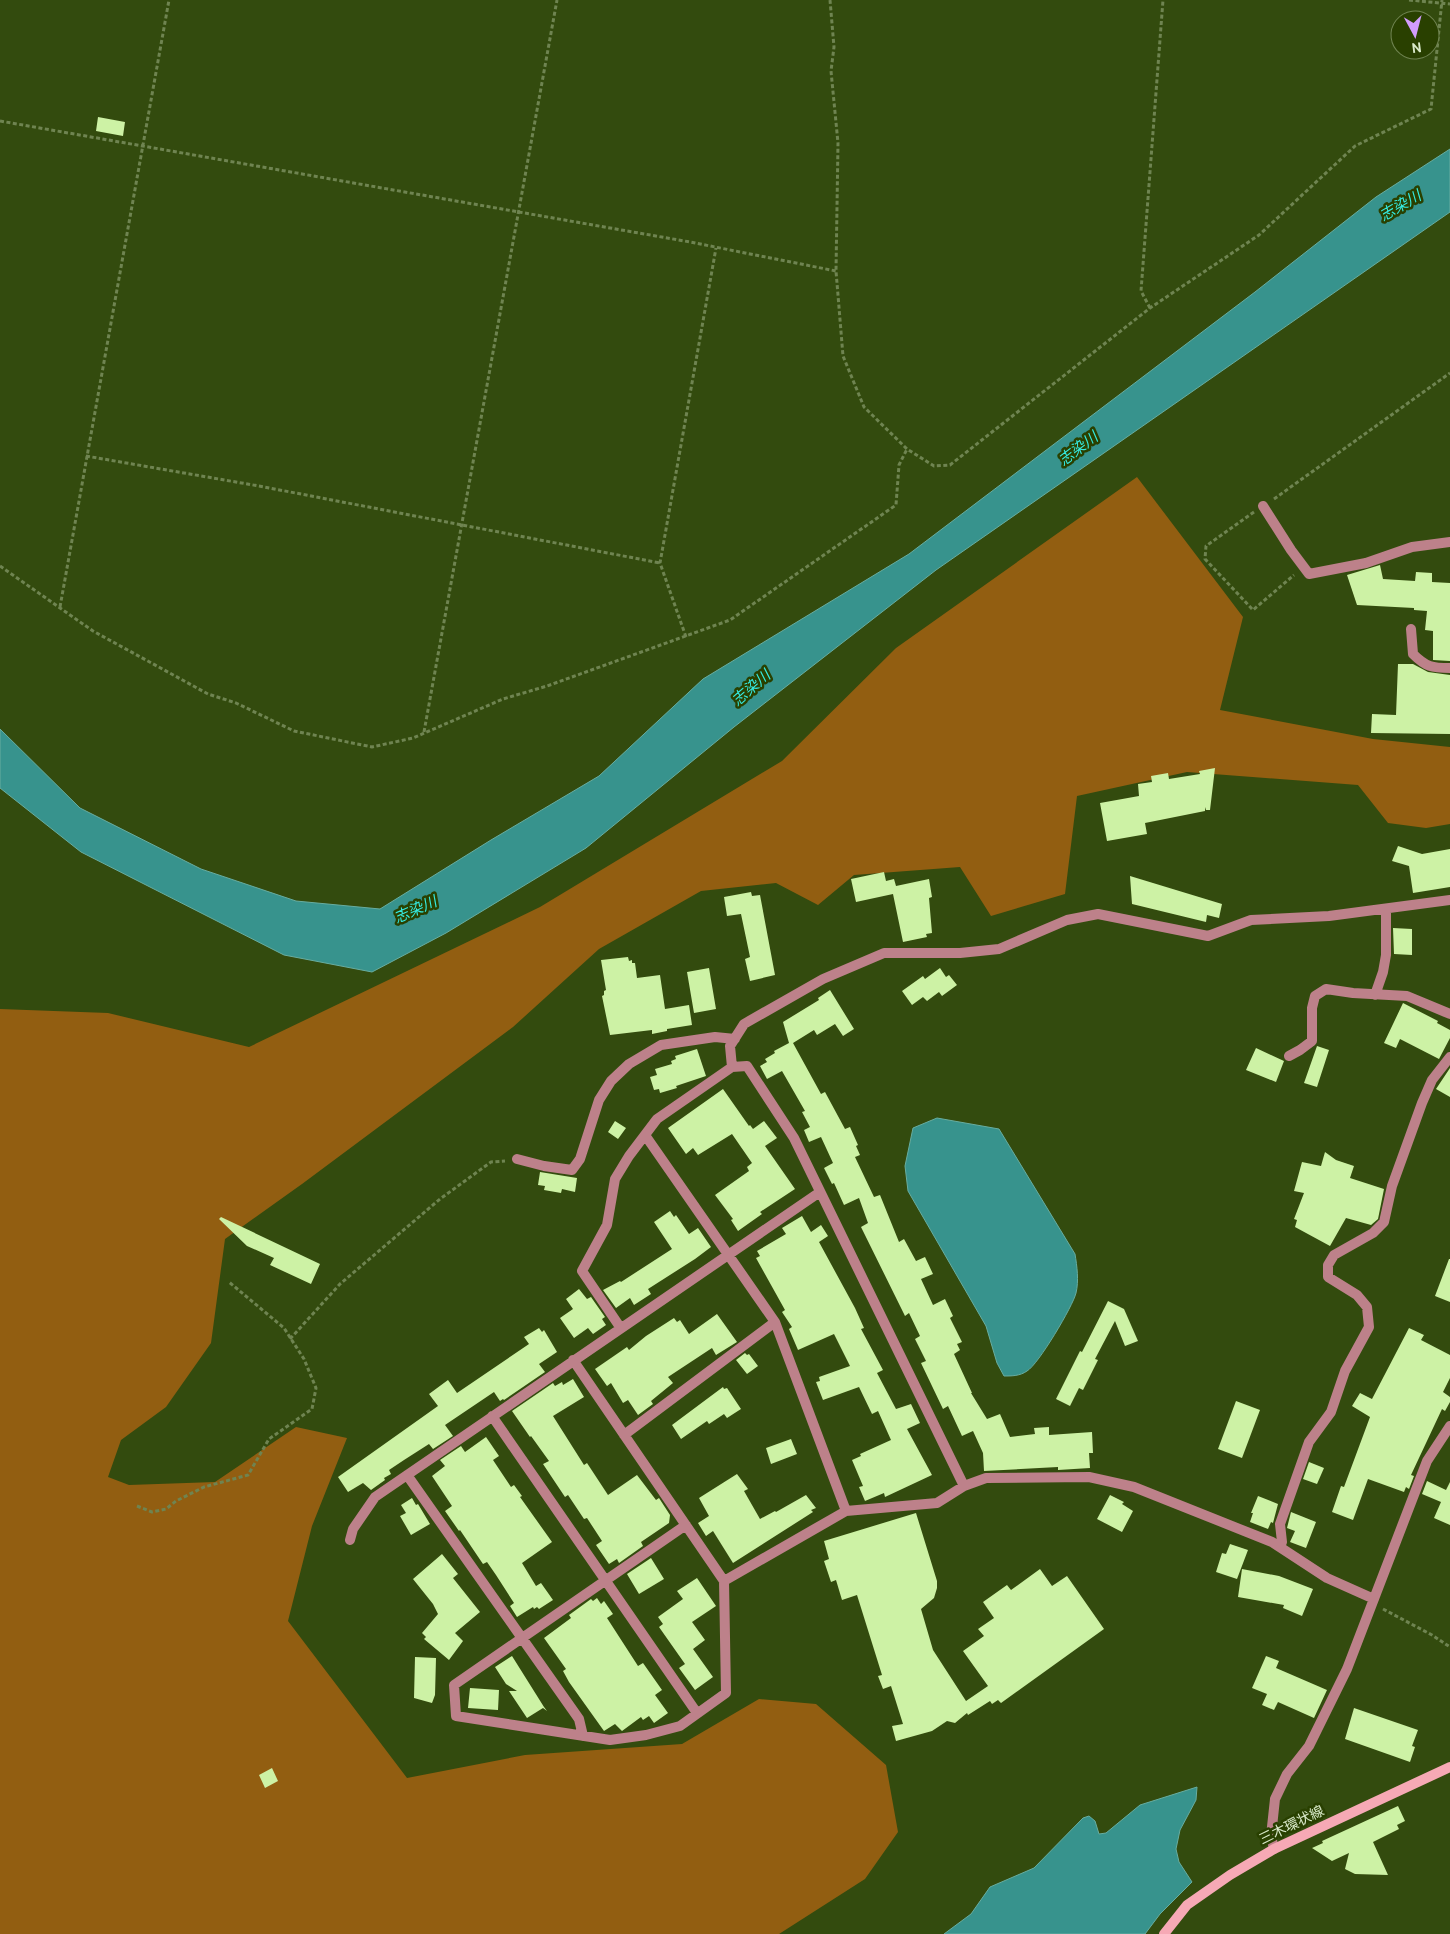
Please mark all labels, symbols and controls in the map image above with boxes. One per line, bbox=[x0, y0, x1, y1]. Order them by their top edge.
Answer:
north arrow bbox=[1390, 10, 1440, 60]
text: N bbox=[1410, 37, 1422, 55]
water label: 志染川 bbox=[1377, 187, 1427, 226]
water label: 志染川 bbox=[1055, 428, 1104, 471]
water label: 志染川 bbox=[729, 666, 777, 711]
water label: 志染川 bbox=[392, 892, 442, 929]
street label: 三木環状線 bbox=[1256, 1802, 1327, 1849]

